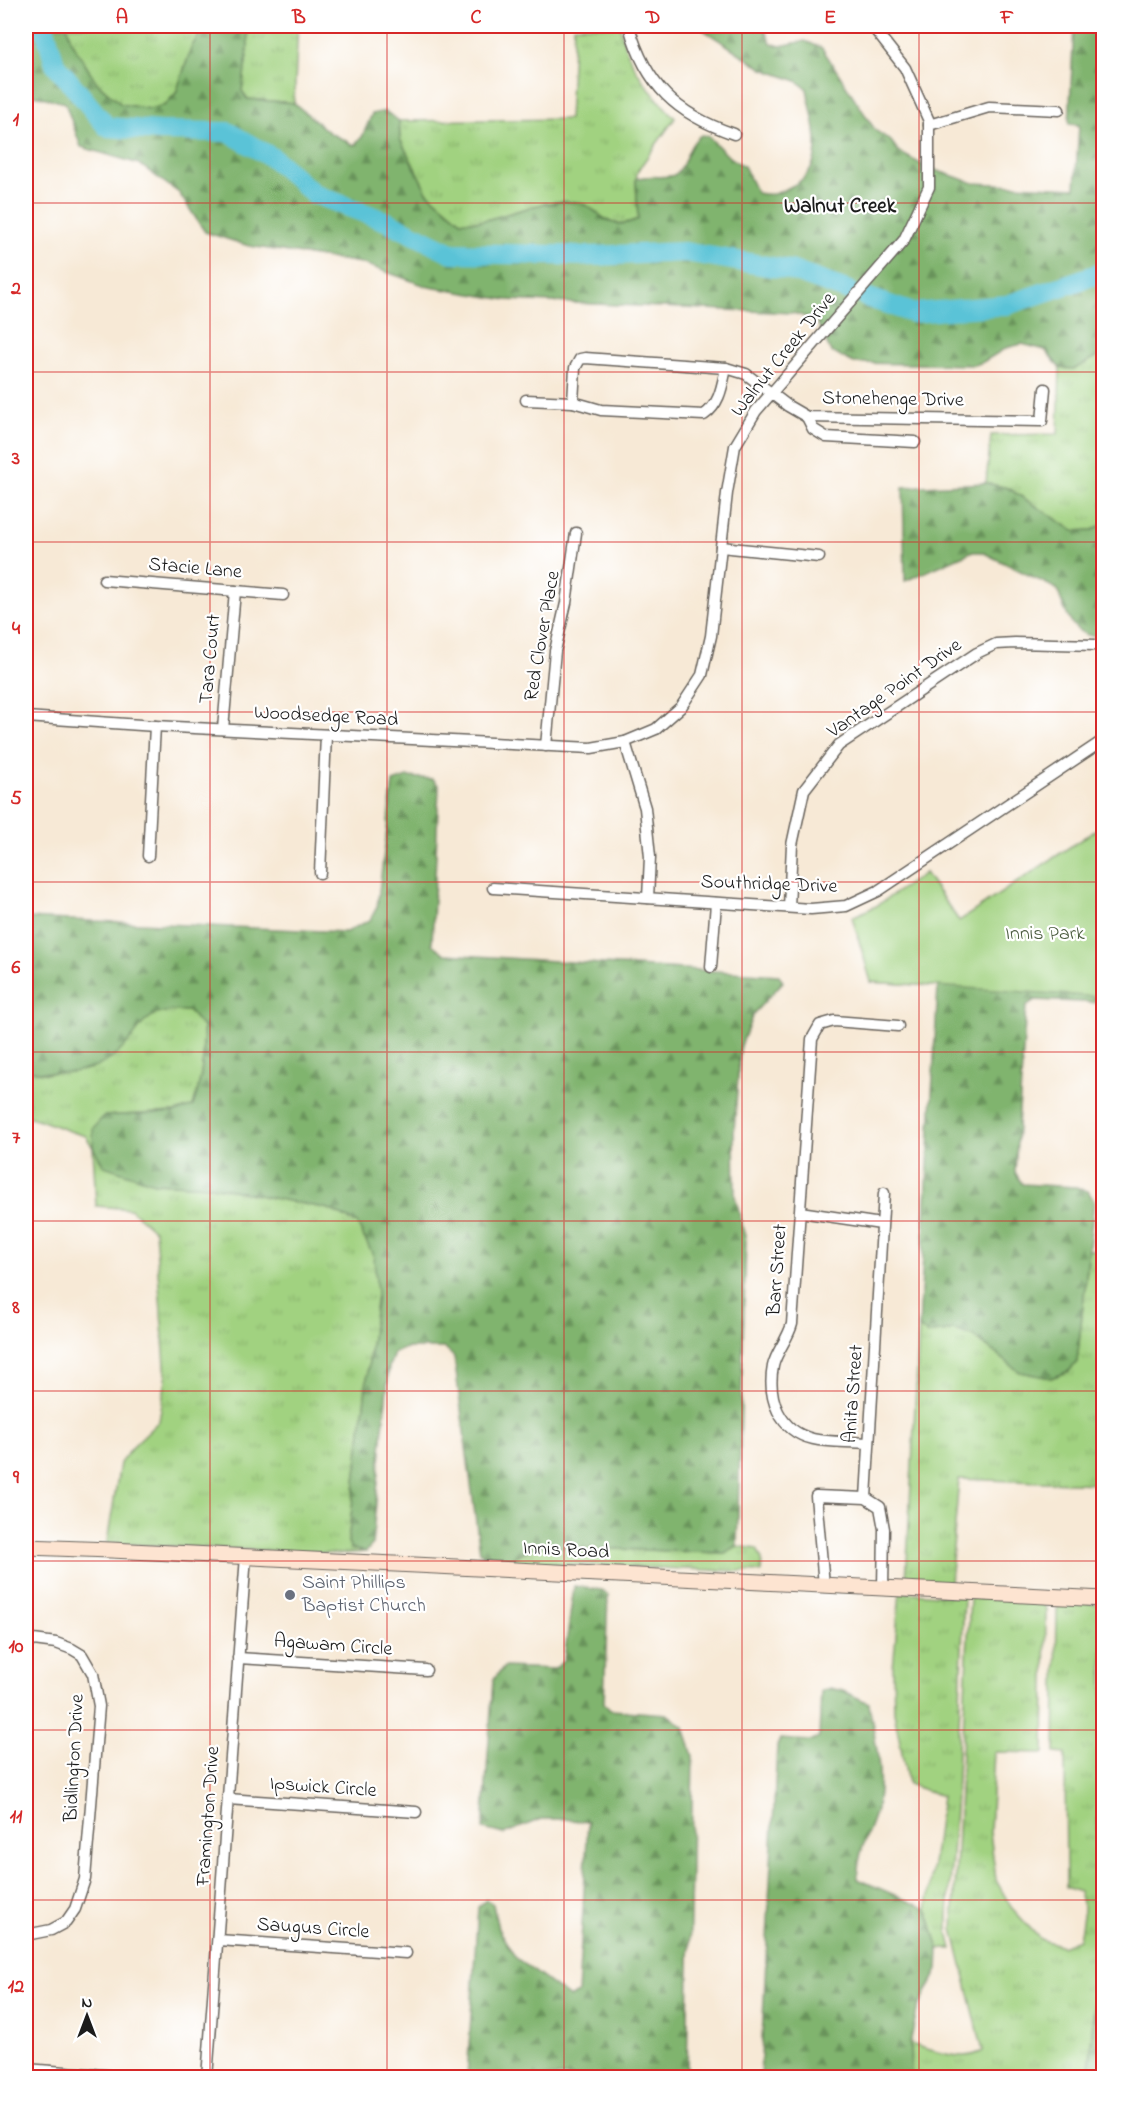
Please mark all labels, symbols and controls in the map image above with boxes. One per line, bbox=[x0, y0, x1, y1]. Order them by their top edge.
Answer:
text: A bbox=[116, 4, 128, 33]
text: B bbox=[291, 4, 306, 33]
text: C bbox=[471, 4, 482, 33]
text: D bbox=[645, 4, 660, 33]
text: E bbox=[824, 4, 836, 33]
text: F bbox=[1000, 4, 1014, 33]
text: 1 bbox=[13, 106, 20, 135]
district label: Walnut Creek bbox=[784, 192, 897, 222]
text: 2 bbox=[10, 275, 21, 304]
street label: Walnut Creek Drive bbox=[725, 286, 844, 424]
street label: Stonehenge Drive bbox=[822, 384, 964, 417]
text: 3 bbox=[11, 445, 20, 474]
street label: Stacie Lane bbox=[147, 550, 243, 588]
street label: Red Clover Place bbox=[517, 569, 569, 703]
street label: Tara Court bbox=[193, 613, 229, 705]
text: 4 bbox=[12, 615, 21, 644]
street label: Vantage Point Drive bbox=[821, 632, 969, 748]
street label: Woodsedge Road bbox=[253, 699, 399, 736]
text: 5 bbox=[10, 785, 22, 814]
street label: Southridge Drive bbox=[700, 868, 838, 903]
park label: Innis Park bbox=[1005, 920, 1085, 949]
text: 6 bbox=[12, 954, 21, 983]
text: 7 bbox=[12, 1124, 21, 1153]
street label: Barr Street bbox=[760, 1223, 796, 1318]
text: 8 bbox=[11, 1294, 20, 1323]
street label: Anita Street bbox=[836, 1343, 872, 1444]
text: 9 bbox=[12, 1464, 20, 1493]
street label: Innis Road bbox=[522, 1534, 610, 1568]
place label: Saint Phillips Baptist Church bbox=[301, 1569, 426, 1621]
marker: Saint Phillips Baptist Church bbox=[283, 1588, 297, 1602]
street label: Agawam Circle bbox=[273, 1627, 393, 1666]
text: 10 bbox=[9, 1633, 24, 1662]
street label: Bidlington Drive bbox=[57, 1693, 94, 1824]
street label: Framington Drive bbox=[190, 1745, 229, 1888]
street label: Ipswick Circle bbox=[269, 1770, 377, 1806]
text: 11 bbox=[10, 1803, 23, 1832]
street label: Saugus Circle bbox=[256, 1911, 370, 1948]
text: 12 bbox=[8, 1973, 24, 2002]
north arrow bbox=[57, 1986, 117, 2046]
text: N bbox=[82, 1991, 93, 2015]

